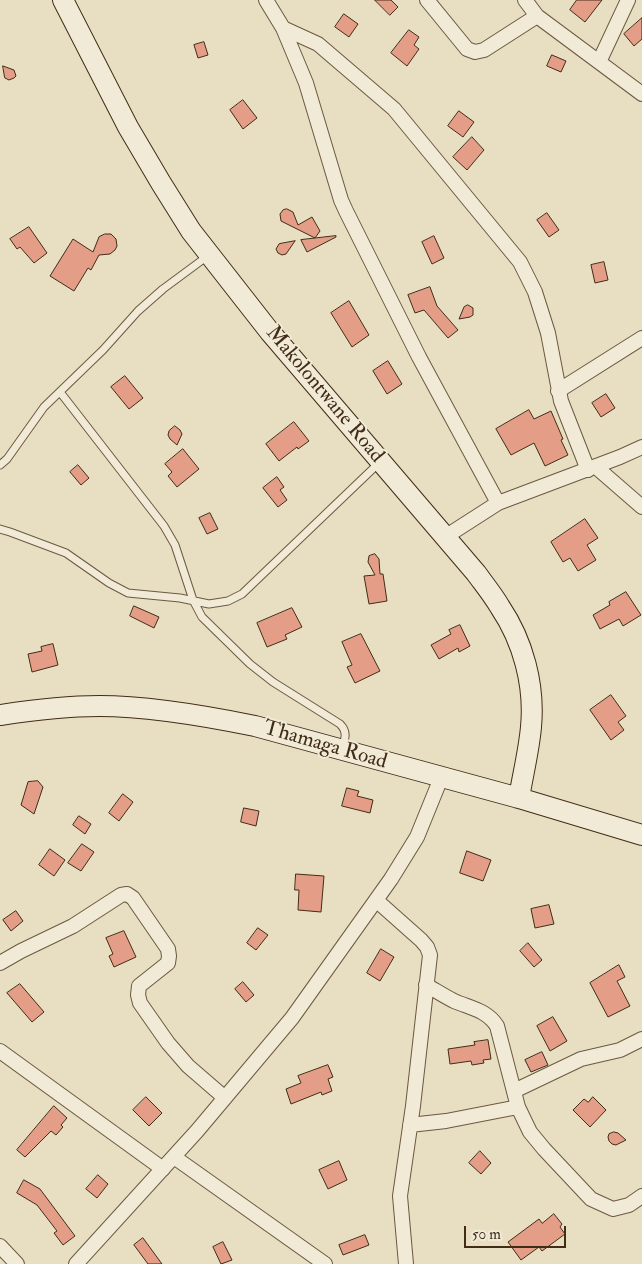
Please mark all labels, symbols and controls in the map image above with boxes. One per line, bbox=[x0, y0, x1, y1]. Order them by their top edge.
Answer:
street label: Makolontwane Road bbox=[259, 321, 389, 469]
street label: Thamaga Road bbox=[260, 716, 390, 776]
scale bar bbox=[467, 1216, 570, 1248]
text: 50 m bbox=[472, 1225, 501, 1244]

